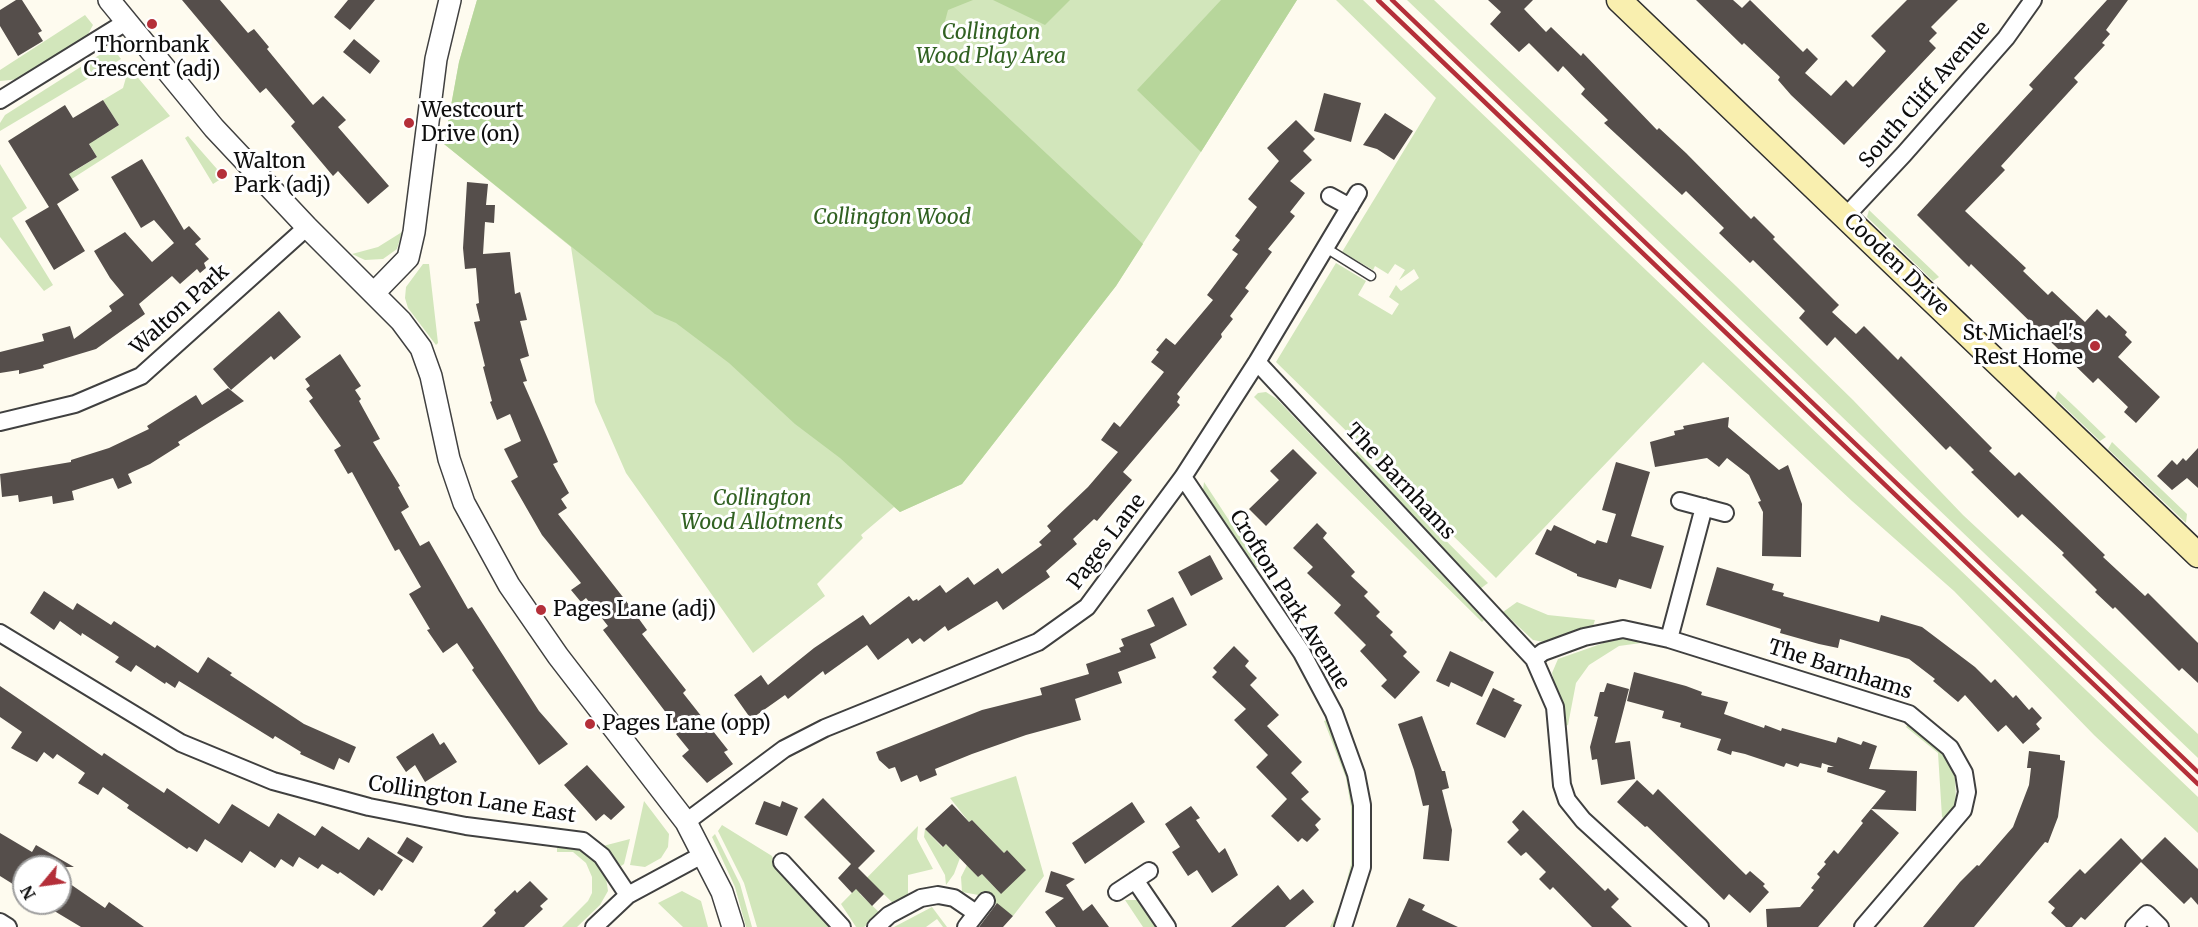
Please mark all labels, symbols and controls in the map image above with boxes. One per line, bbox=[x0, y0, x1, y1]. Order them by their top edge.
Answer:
street label: South Cliff Avenue bbox=[1854, 16, 1996, 174]
marker: Thornbank Crescent (adj) bbox=[145, 17, 159, 31]
park label: Collington Wood Play Area bbox=[916, 20, 1066, 70]
place label: Thornbank Crescent (adj) bbox=[83, 33, 221, 83]
place label: Westcourt Drive (on) bbox=[421, 98, 524, 148]
marker: Westcourt Drive (on) bbox=[402, 116, 416, 130]
place label: Walton Park (adj) bbox=[234, 149, 331, 199]
marker: Walton Park (adj) bbox=[215, 167, 229, 181]
park label: Collington Wood bbox=[813, 205, 971, 231]
street label: Cooden Drive bbox=[1838, 209, 1954, 321]
street label: Walton Park bbox=[126, 259, 234, 361]
place label: St Michael's Rest Home bbox=[1963, 321, 2083, 371]
marker: St Michael's Rest Home bbox=[2088, 339, 2102, 353]
street label: The Barnhams bbox=[1340, 419, 1460, 545]
park label: Collington Wood Allotments bbox=[681, 486, 843, 536]
street label: Pages Lane bbox=[1063, 489, 1151, 595]
street label: Crofton Park Avenue bbox=[1223, 506, 1355, 694]
place label: Pages Lane (adj) bbox=[553, 597, 716, 623]
marker: Pages Lane (adj) bbox=[534, 603, 548, 617]
street label: The Barnhams bbox=[1765, 635, 1915, 705]
place label: Pages Lane (opp) bbox=[602, 711, 771, 737]
marker: Pages Lane (opp) bbox=[583, 717, 597, 731]
street label: Collington Lane East bbox=[367, 771, 577, 829]
north arrow bbox=[12, 855, 72, 915]
text: N bbox=[16, 882, 40, 903]

